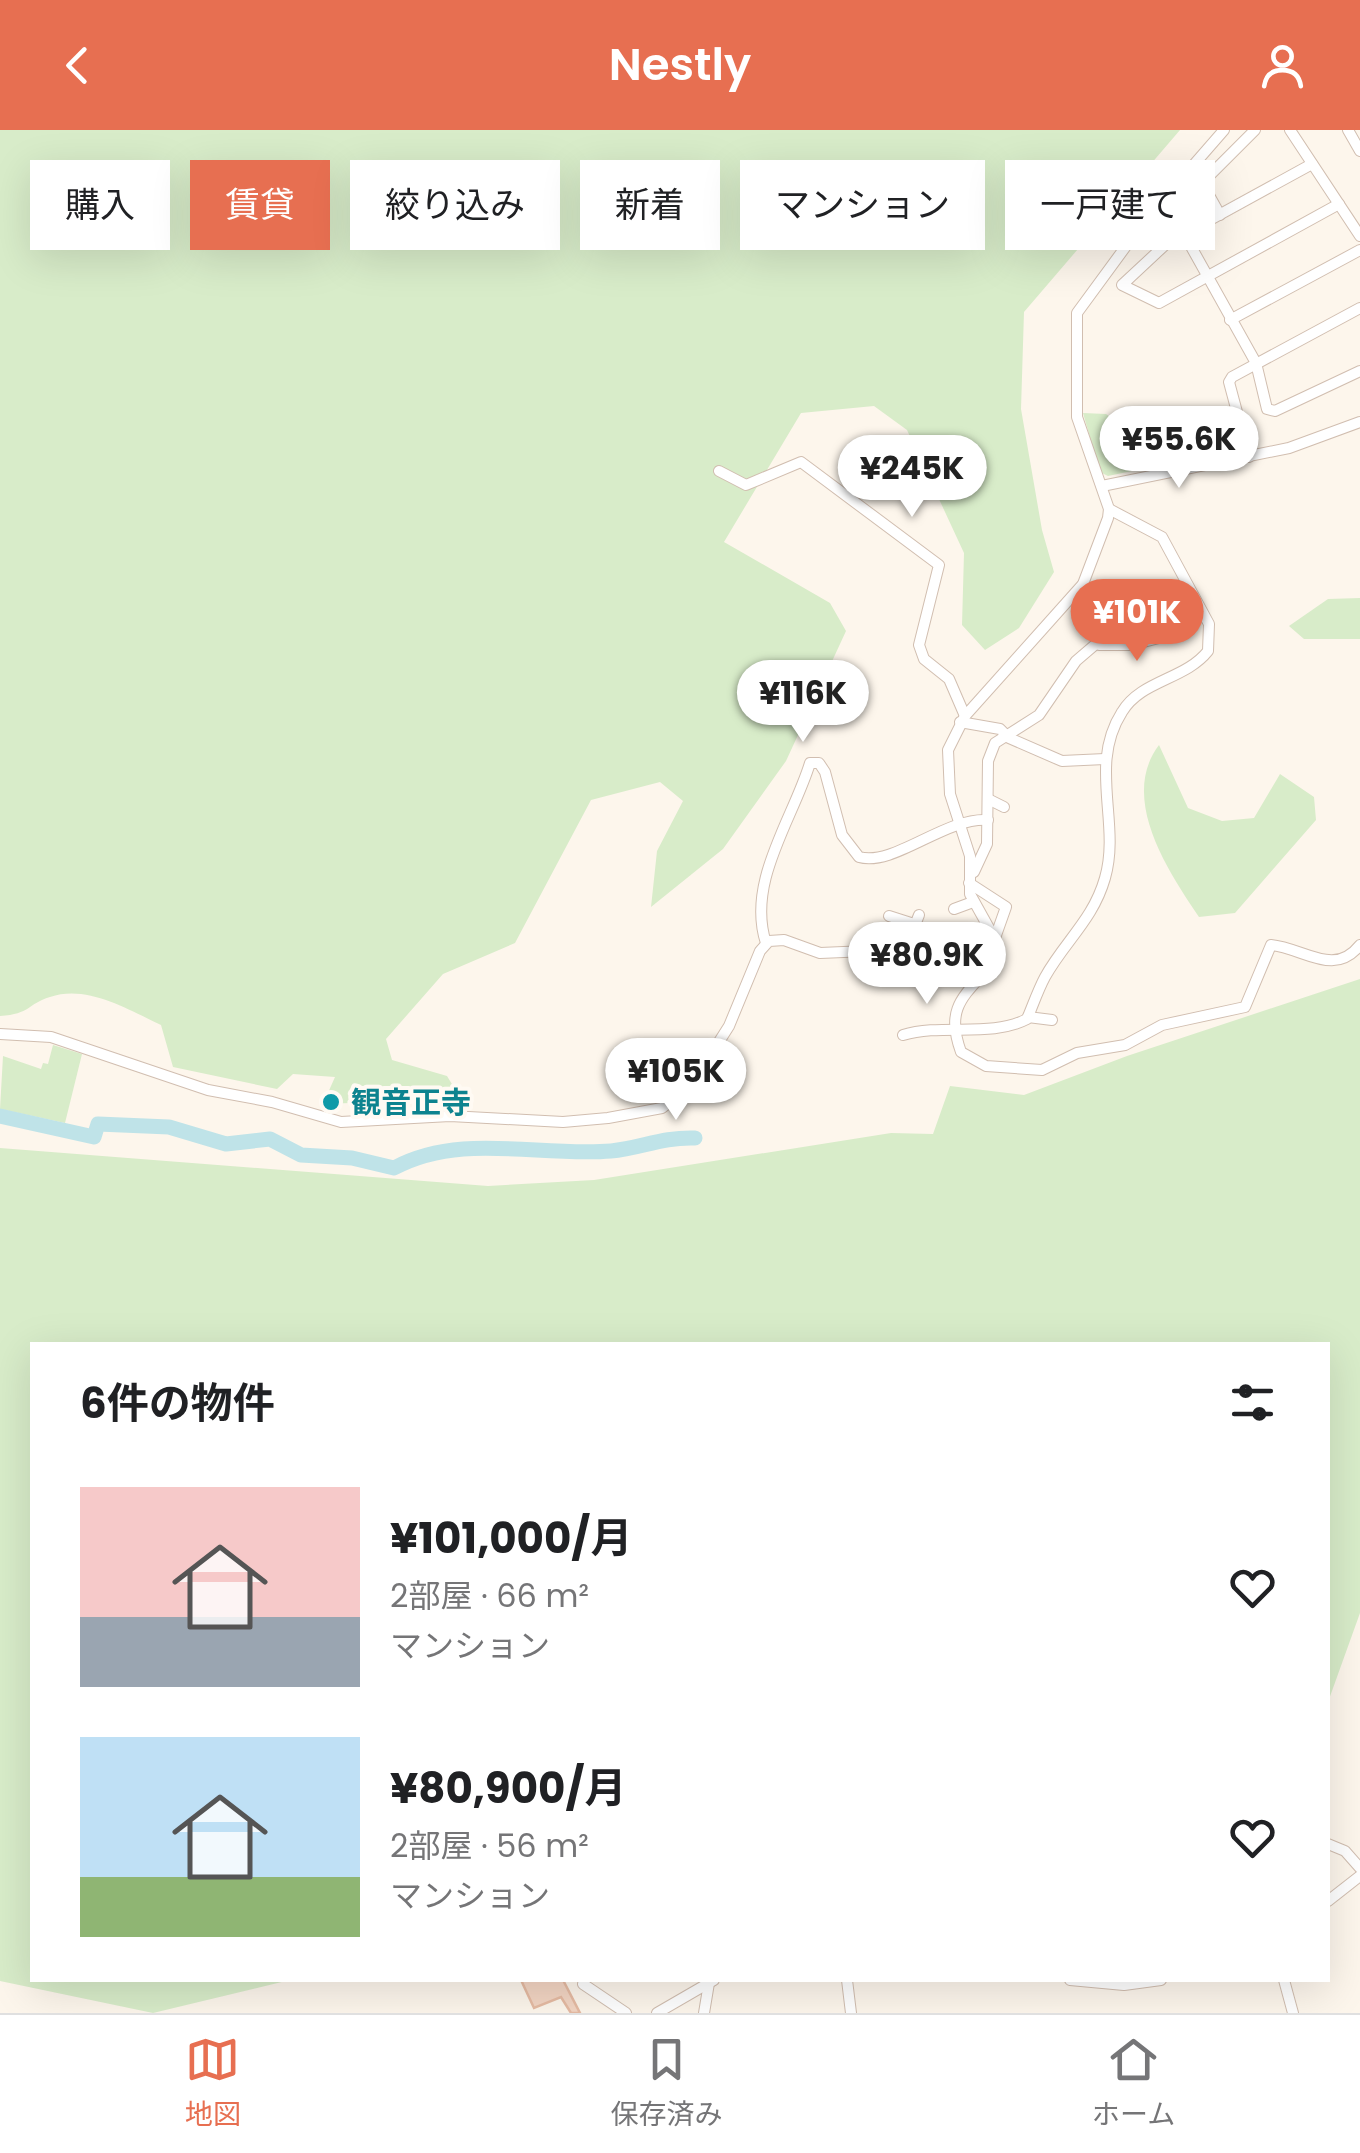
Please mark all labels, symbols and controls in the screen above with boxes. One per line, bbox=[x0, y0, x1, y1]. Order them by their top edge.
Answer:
text: Nestly bbox=[609, 33, 751, 96]
icon: back bbox=[50, 38, 105, 93]
icon: person bbox=[1255, 38, 1310, 93]
chip: 購入 bbox=[30, 160, 170, 250]
chip: 賃貸 bbox=[190, 160, 330, 250]
chip: 絞り込み bbox=[350, 160, 560, 250]
chip: 新着 bbox=[580, 160, 720, 250]
chip: マンション bbox=[740, 160, 985, 250]
chip: 一戸建て bbox=[1005, 160, 1215, 250]
pin: ¥55.6K bbox=[1098, 406, 1260, 491]
text: ¥55.6K bbox=[1122, 416, 1236, 461]
pin: ¥245K bbox=[842, 435, 982, 520]
text: ¥245K bbox=[860, 445, 964, 490]
pin: ¥101K bbox=[1067, 579, 1207, 664]
text: ¥101K bbox=[1093, 589, 1181, 634]
pin: ¥116K bbox=[733, 660, 873, 745]
text: ¥116K bbox=[759, 670, 847, 715]
pin: ¥80.9K bbox=[846, 922, 1008, 1007]
text: ¥80.9K bbox=[870, 932, 984, 977]
pin: ¥105K bbox=[606, 1038, 746, 1123]
text: ¥105K bbox=[627, 1048, 725, 1093]
place label: 観音正寺 bbox=[351, 1081, 471, 1124]
marker: 観音正寺 bbox=[320, 1091, 342, 1113]
text: 6件の物件 bbox=[80, 1374, 275, 1433]
icon: filters bbox=[1225, 1375, 1280, 1430]
text: ¥101,000/月 bbox=[390, 1509, 632, 1568]
icon: home bbox=[160, 1527, 280, 1647]
icon: heart bbox=[1225, 1560, 1280, 1615]
text: 2部屋 · 66 m² bbox=[390, 1573, 589, 1618]
text: マンション bbox=[390, 1623, 550, 1668]
text: ¥80,900/月 bbox=[390, 1759, 626, 1818]
icon: home bbox=[160, 1777, 280, 1897]
icon: heart bbox=[1225, 1810, 1280, 1865]
text: 2部屋 · 56 m² bbox=[390, 1823, 589, 1868]
text: マンション bbox=[390, 1873, 550, 1918]
tab: 地図 bbox=[185, 2032, 241, 2136]
tab: 保存済み bbox=[610, 2032, 722, 2136]
tab: ホーム bbox=[1092, 2032, 1175, 2136]

